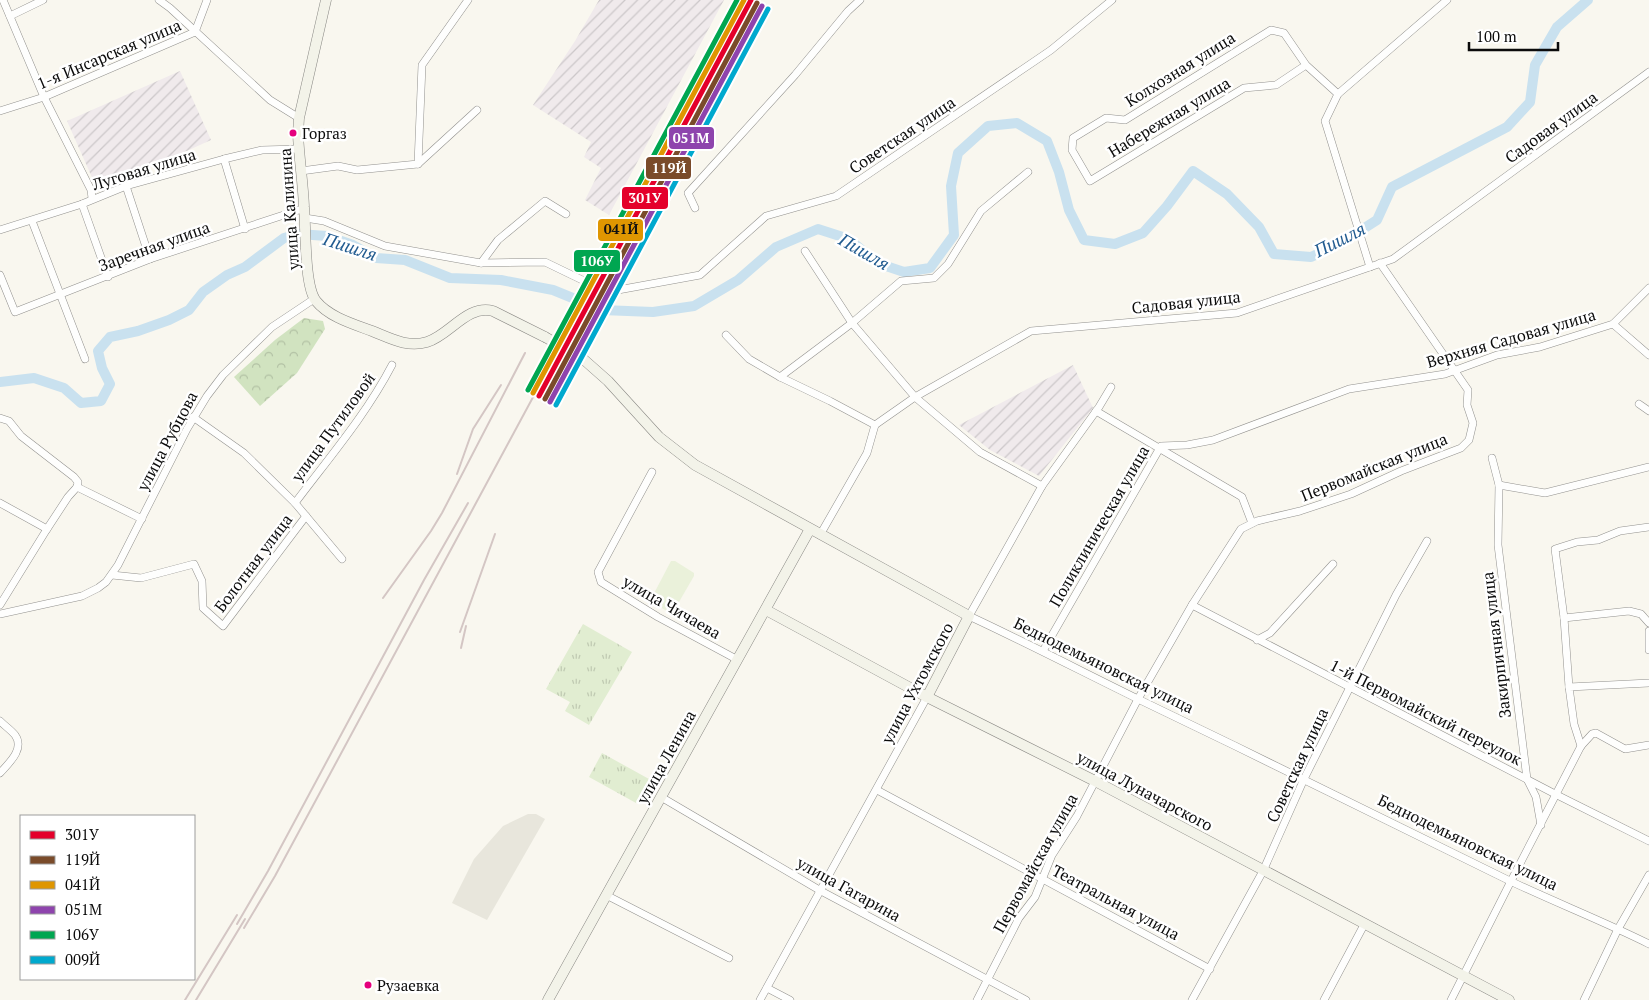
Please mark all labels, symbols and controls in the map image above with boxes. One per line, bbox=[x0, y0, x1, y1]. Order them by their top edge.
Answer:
street label: 1-я Инсарская улица bbox=[34, 14, 184, 94]
scale bar bbox=[1469, 20, 1558, 52]
street label: Колхозная улица bbox=[1121, 26, 1239, 112]
text: 100 m bbox=[1476, 26, 1517, 46]
street label: Набережная улица bbox=[1104, 72, 1234, 162]
street label: Садовая улица bbox=[1500, 86, 1602, 168]
street label: Советская улица bbox=[845, 91, 959, 179]
place label: Горгаз bbox=[302, 123, 347, 143]
line badge: 051М bbox=[668, 126, 715, 150]
marker: Горгаз bbox=[288, 128, 298, 138]
text: 051М bbox=[673, 128, 709, 147]
street label: Луговая улица bbox=[89, 143, 199, 195]
street label: улица Калинина bbox=[274, 147, 304, 272]
line badge: 119Й bbox=[645, 156, 692, 180]
text: 119Й bbox=[652, 158, 686, 177]
line badge: 301У bbox=[621, 186, 669, 210]
text: 301У bbox=[628, 188, 662, 207]
street label: Заречная улица bbox=[95, 216, 213, 276]
water label: Пишля bbox=[1309, 216, 1369, 263]
line badge: 041Й bbox=[597, 218, 644, 242]
text: 041Й bbox=[604, 219, 638, 238]
water label: Пишля bbox=[320, 226, 380, 266]
water label: Пишля bbox=[834, 227, 894, 275]
line badge: 106У bbox=[573, 249, 621, 273]
text: 106У bbox=[580, 251, 614, 270]
street label: Садовая улица bbox=[1130, 285, 1242, 319]
street label: Верхняя Садовая улица bbox=[1424, 303, 1598, 373]
street label: улица Путиловой bbox=[285, 368, 380, 487]
street label: улица Рубцова bbox=[131, 388, 202, 495]
street label: Первомайская улица bbox=[1297, 428, 1451, 506]
street label: Поликлиническая улица bbox=[1044, 441, 1154, 611]
street label: Болотная улица bbox=[209, 509, 297, 617]
street label: улица Чичаева bbox=[618, 570, 725, 644]
street label: Закирпичная улица bbox=[1476, 571, 1516, 719]
street label: Беднодемьяновская улица bbox=[1010, 612, 1198, 718]
street label: улица Ухтомского bbox=[875, 618, 958, 748]
street label: 1-й Первомайский переулок bbox=[1326, 654, 1526, 770]
street label: Советская улица bbox=[1261, 704, 1333, 826]
street label: улица Ленина bbox=[631, 706, 701, 809]
street label: улица Луначарского bbox=[1072, 745, 1217, 836]
street label: Первомайская улица bbox=[988, 789, 1082, 937]
street label: Беднодемьяновская улица bbox=[1374, 789, 1562, 895]
legend bbox=[20, 815, 195, 980]
text: 301У bbox=[65, 824, 99, 844]
text: 119Й bbox=[65, 849, 100, 869]
street label: улица Гагарина bbox=[792, 851, 905, 927]
street label: Театральная улица bbox=[1048, 859, 1184, 945]
text: 041Й bbox=[65, 874, 100, 894]
text: 051М bbox=[65, 899, 102, 919]
text: 106У bbox=[65, 924, 99, 944]
text: 009Й bbox=[65, 949, 100, 969]
place label: Рузаевка bbox=[377, 975, 440, 995]
marker: Рузаевка bbox=[363, 980, 373, 990]

